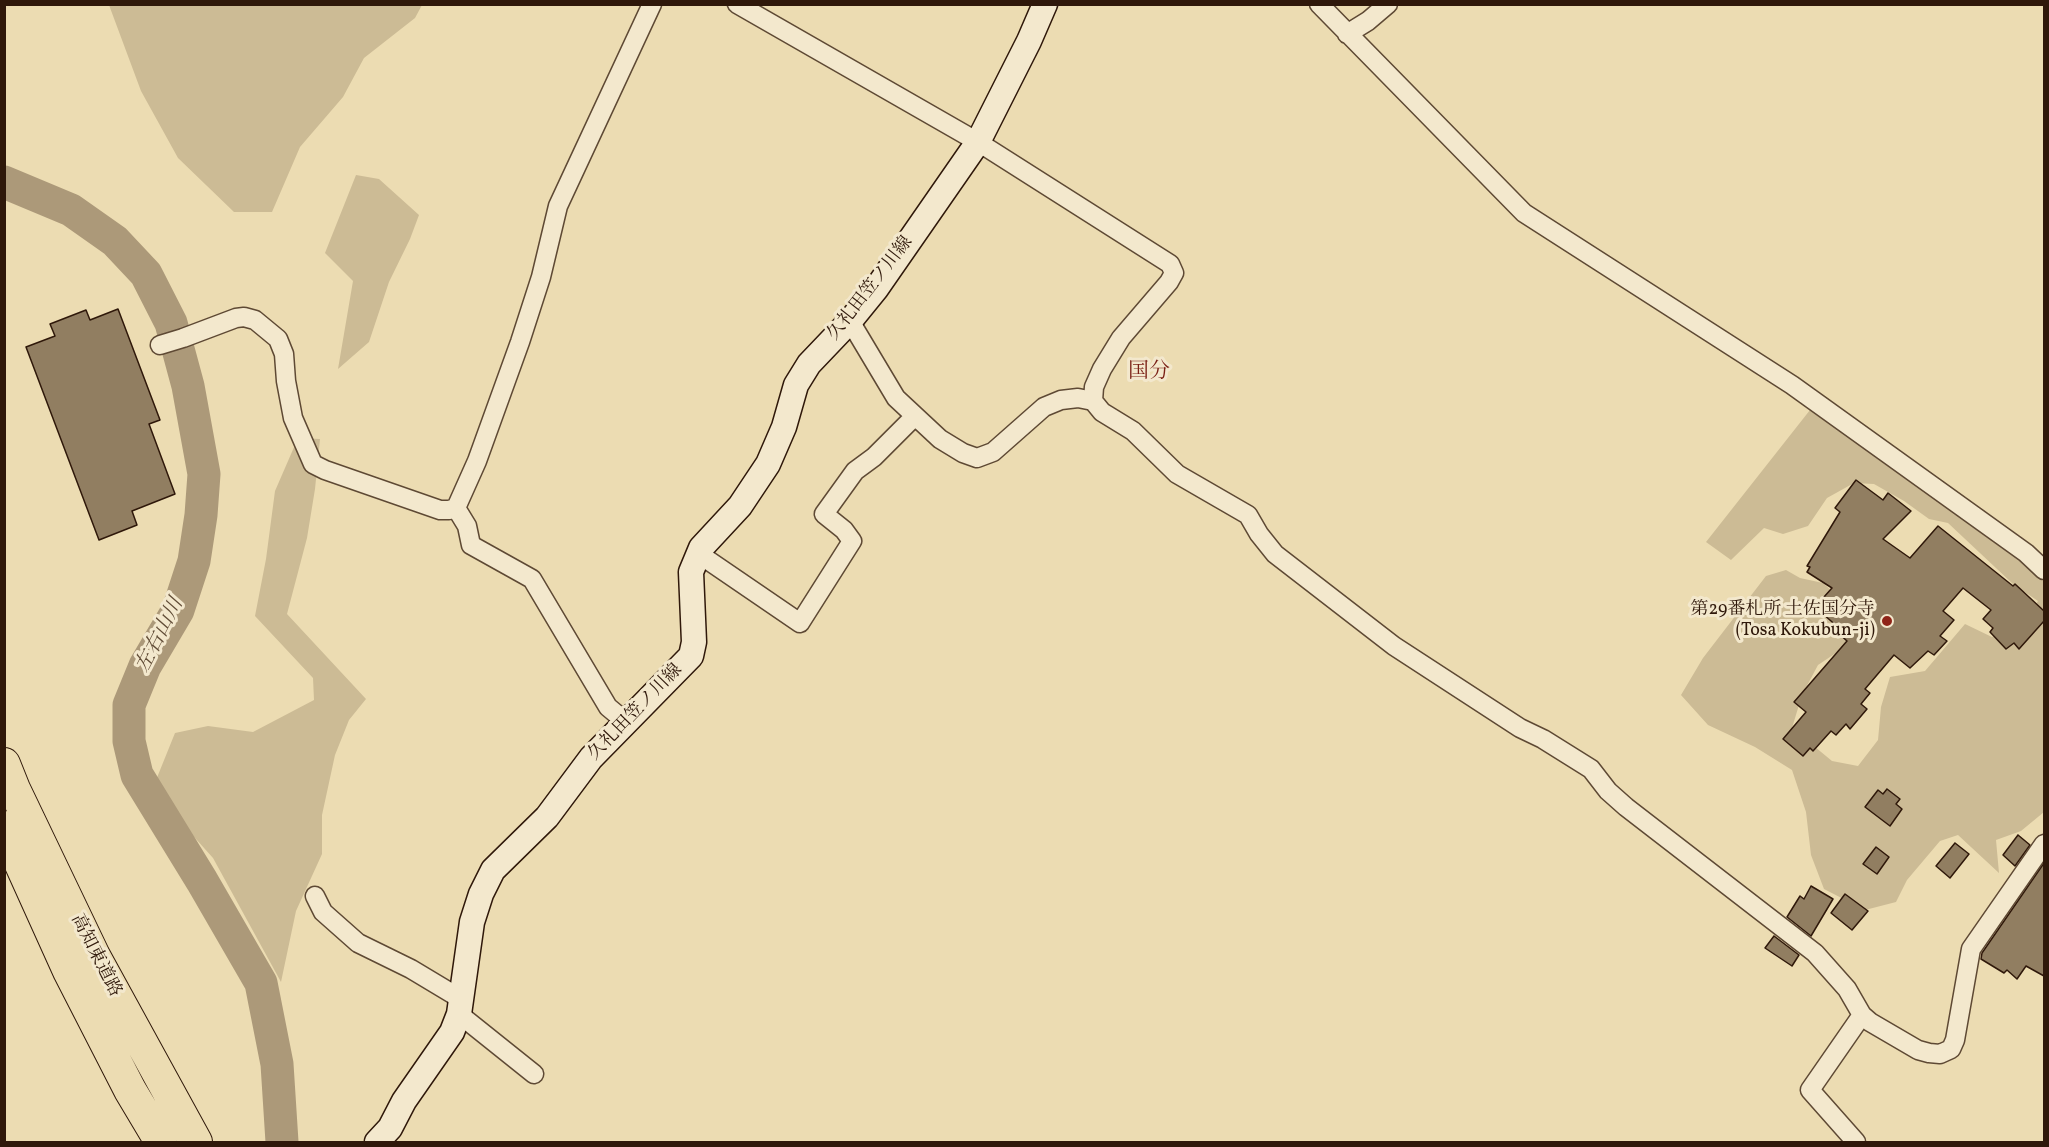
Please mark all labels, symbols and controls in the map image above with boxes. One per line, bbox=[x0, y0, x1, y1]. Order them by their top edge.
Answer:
street label: 久礼田笠ノ川線 bbox=[824, 233, 918, 345]
district label: 国分 bbox=[1128, 360, 1170, 386]
water label: 左右山川 bbox=[132, 595, 190, 677]
place label: 第29番札所 土佐国分寺 (Tosa Kokubun-ji) bbox=[1691, 600, 1875, 642]
marker: 第29番札所 土佐国分寺 (Tosa Kokubun-ji) bbox=[1880, 614, 1894, 628]
street label: 久礼田笠ノ川線 bbox=[584, 660, 688, 766]
street label: 高知東道路 bbox=[65, 911, 125, 1001]

